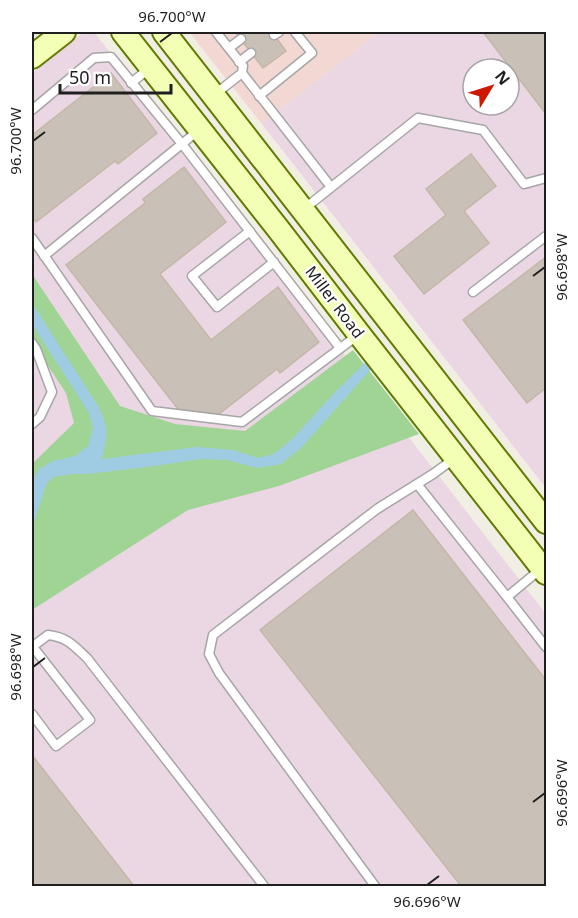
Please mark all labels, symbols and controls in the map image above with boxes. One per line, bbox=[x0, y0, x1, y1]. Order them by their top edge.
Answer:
text: 96.700°W bbox=[138, 6, 206, 26]
scale bar bbox=[60, 57, 171, 95]
north arrow bbox=[461, 57, 521, 117]
text: 50 m bbox=[69, 65, 111, 89]
text: N bbox=[490, 66, 515, 90]
text: 96.700°W bbox=[5, 107, 25, 175]
text: 96.698°W bbox=[551, 233, 571, 301]
street label: Miller Road bbox=[301, 261, 369, 343]
text: 96.698°W bbox=[5, 633, 25, 701]
text: 96.696°W bbox=[551, 759, 571, 827]
text: 96.696°W bbox=[393, 891, 461, 911]

